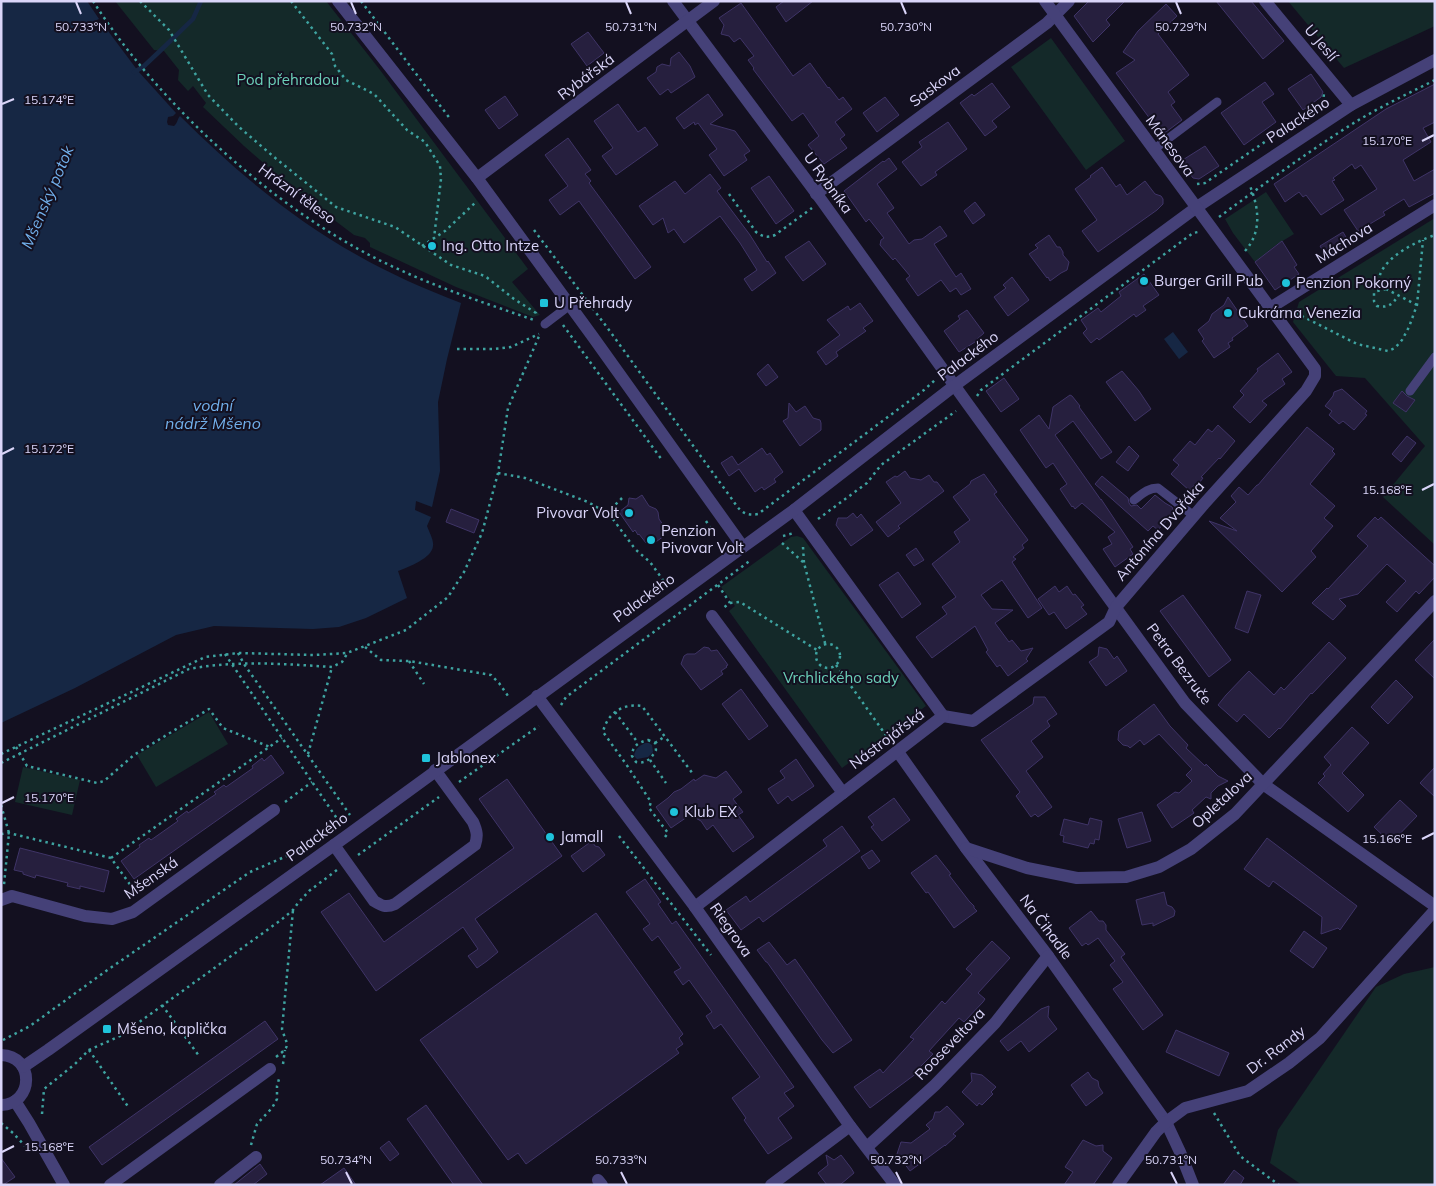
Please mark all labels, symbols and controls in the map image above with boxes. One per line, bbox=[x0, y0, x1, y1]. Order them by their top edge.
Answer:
text: 50.733°N bbox=[55, 19, 107, 34]
text: 50.732°N bbox=[330, 19, 382, 34]
text: 50.731°N bbox=[605, 19, 657, 34]
text: 50.730°N bbox=[880, 19, 932, 34]
text: 50.729°N bbox=[1155, 19, 1207, 34]
street label: U Jeslí bbox=[1300, 20, 1343, 66]
street label: Rybářská bbox=[554, 49, 618, 104]
street label: Saskova bbox=[906, 60, 964, 111]
park label: Pod přehradou bbox=[237, 70, 339, 89]
text: 15.174°E bbox=[24, 92, 74, 107]
street label: Palackého bbox=[1263, 92, 1333, 147]
street label: Mánesova bbox=[1142, 111, 1199, 180]
text: 15.170°E bbox=[1362, 133, 1412, 148]
water label: Mšenský potok bbox=[16, 142, 78, 251]
street label: U Rybníka bbox=[800, 148, 857, 217]
street label: Hrázní těleso bbox=[255, 159, 340, 228]
street label: Máchova bbox=[1312, 218, 1376, 267]
place label: Ing. Otto Intze bbox=[442, 236, 539, 255]
marker: Ing. Otto Intze bbox=[426, 240, 438, 252]
place label: Burger Grill Pub bbox=[1154, 271, 1263, 290]
place label: Penzion Pokorný bbox=[1296, 273, 1411, 292]
marker: Burger Grill Pub bbox=[1138, 275, 1150, 287]
marker: Penzion Pokorný bbox=[1280, 277, 1292, 289]
place label: U Přehrady bbox=[554, 293, 632, 312]
marker: U Přehrady bbox=[538, 297, 550, 309]
place label: Cukrárna Venezia bbox=[1238, 303, 1361, 322]
marker: Cukrárna Venezia bbox=[1222, 307, 1234, 319]
street label: Palackého bbox=[933, 327, 1002, 385]
water label: vodní nádrž Mšeno bbox=[165, 395, 261, 433]
text: 15.172°E bbox=[24, 441, 74, 456]
street label: Antonína Dvořáka bbox=[1111, 477, 1208, 585]
text: 15.168°E bbox=[1362, 482, 1412, 497]
place label: Pivovar Volt bbox=[536, 503, 619, 522]
marker: Pivovar Volt bbox=[623, 507, 635, 519]
place label: Penzion Pivovar Volt bbox=[661, 521, 744, 557]
marker: Penzion Pivovar Volt bbox=[645, 534, 657, 546]
street label: Palackého bbox=[609, 569, 678, 626]
street label: Petra Bezruče bbox=[1143, 619, 1216, 708]
park label: Vrchlického sady bbox=[783, 668, 899, 687]
street label: Nástrojářská bbox=[846, 704, 928, 773]
place label: Jablonex bbox=[436, 748, 496, 767]
marker: Jablonex bbox=[420, 752, 432, 764]
street label: Opletalova bbox=[1188, 767, 1256, 832]
text: 15.170°E bbox=[24, 790, 74, 805]
place label: Klub EX bbox=[684, 802, 737, 821]
marker: Klub EX bbox=[668, 806, 680, 818]
street label: Palackého bbox=[282, 808, 351, 865]
place label: Jamall bbox=[560, 827, 603, 846]
marker: Jamall bbox=[544, 831, 556, 843]
text: 15.166°E bbox=[1362, 831, 1412, 846]
street label: Mšenská bbox=[120, 852, 181, 903]
street label: Na Čihadle bbox=[1016, 890, 1077, 963]
street label: Riegrova bbox=[706, 899, 757, 960]
street label: Rooseveltova bbox=[911, 1004, 989, 1084]
place label: Mšeno, kaplička bbox=[117, 1019, 227, 1038]
street label: Dr. Randy bbox=[1243, 1021, 1309, 1078]
marker: Mšeno, kaplička bbox=[101, 1023, 113, 1035]
text: 15.168°E bbox=[24, 1139, 74, 1154]
text: 50.734°N bbox=[320, 1152, 372, 1167]
text: 50.733°N bbox=[595, 1152, 647, 1167]
text: 50.732°N bbox=[870, 1152, 922, 1167]
text: 50.731°N bbox=[1145, 1152, 1197, 1167]

